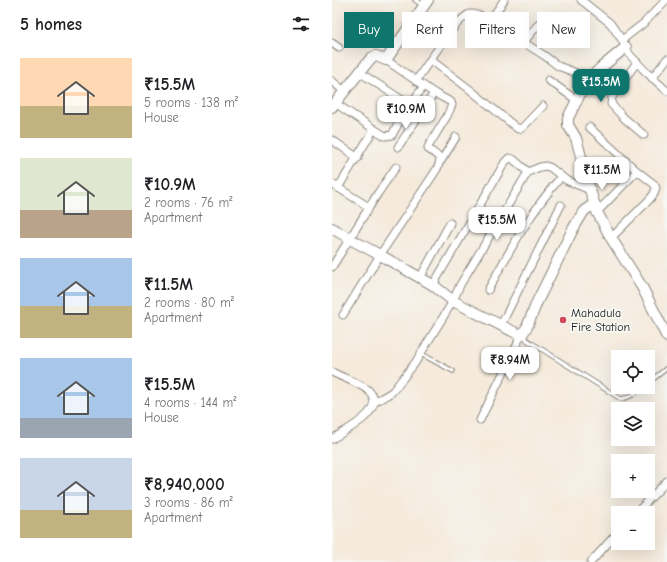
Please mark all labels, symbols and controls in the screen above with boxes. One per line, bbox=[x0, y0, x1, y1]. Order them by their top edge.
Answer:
chip: Buy bbox=[344, 12, 394, 48]
chip: Rent bbox=[402, 12, 457, 48]
chip: Filters bbox=[465, 12, 529, 48]
chip: New bbox=[537, 12, 590, 48]
icon: filters bbox=[290, 13, 312, 35]
text: 5 homes bbox=[20, 15, 82, 34]
pin: ₹15.5M bbox=[568, 69, 634, 103]
icon: home bbox=[52, 74, 100, 122]
text: ₹15.5M bbox=[581, 74, 621, 89]
text: ₹15.5M bbox=[144, 75, 195, 94]
text: 5 rooms · 138 m² bbox=[144, 95, 238, 110]
pin: ₹10.9M bbox=[373, 96, 439, 130]
text: ₹10.9M bbox=[386, 101, 426, 116]
text: House bbox=[144, 110, 179, 125]
pin: ₹11.5M bbox=[569, 157, 635, 191]
text: ₹11.5M bbox=[583, 162, 621, 177]
icon: home bbox=[52, 174, 100, 222]
text: ₹10.9M bbox=[144, 175, 196, 194]
text: 2 rooms · 76 m² bbox=[144, 195, 232, 210]
pin: ₹15.5M bbox=[464, 207, 530, 241]
text: Apartment bbox=[144, 210, 202, 225]
text: ₹15.5M bbox=[477, 212, 517, 227]
icon: home bbox=[52, 274, 100, 322]
text: ₹11.5M bbox=[144, 275, 193, 294]
text: 2 rooms · 80 m² bbox=[144, 295, 234, 310]
place label: Mahadula Fire Station bbox=[571, 306, 630, 334]
text: Apartment bbox=[144, 310, 202, 325]
marker: Mahadula Fire Station bbox=[558, 315, 568, 325]
pin: ₹8.94M bbox=[477, 347, 543, 381]
map controls bbox=[611, 350, 655, 550]
button: locate bbox=[611, 350, 655, 394]
text: ₹8.94M bbox=[490, 352, 530, 367]
icon: home bbox=[52, 374, 100, 422]
text: ₹15.5M bbox=[144, 375, 195, 394]
text: 4 rooms · 144 m² bbox=[144, 395, 237, 410]
button: layers bbox=[611, 402, 655, 446]
text: House bbox=[144, 410, 179, 425]
button: + bbox=[611, 454, 655, 498]
icon: home bbox=[52, 474, 100, 522]
text: ₹8,940,000 bbox=[144, 475, 225, 494]
text: 3 rooms · 86 m² bbox=[144, 495, 233, 510]
button: − bbox=[611, 506, 655, 550]
text: Apartment bbox=[144, 510, 202, 525]

